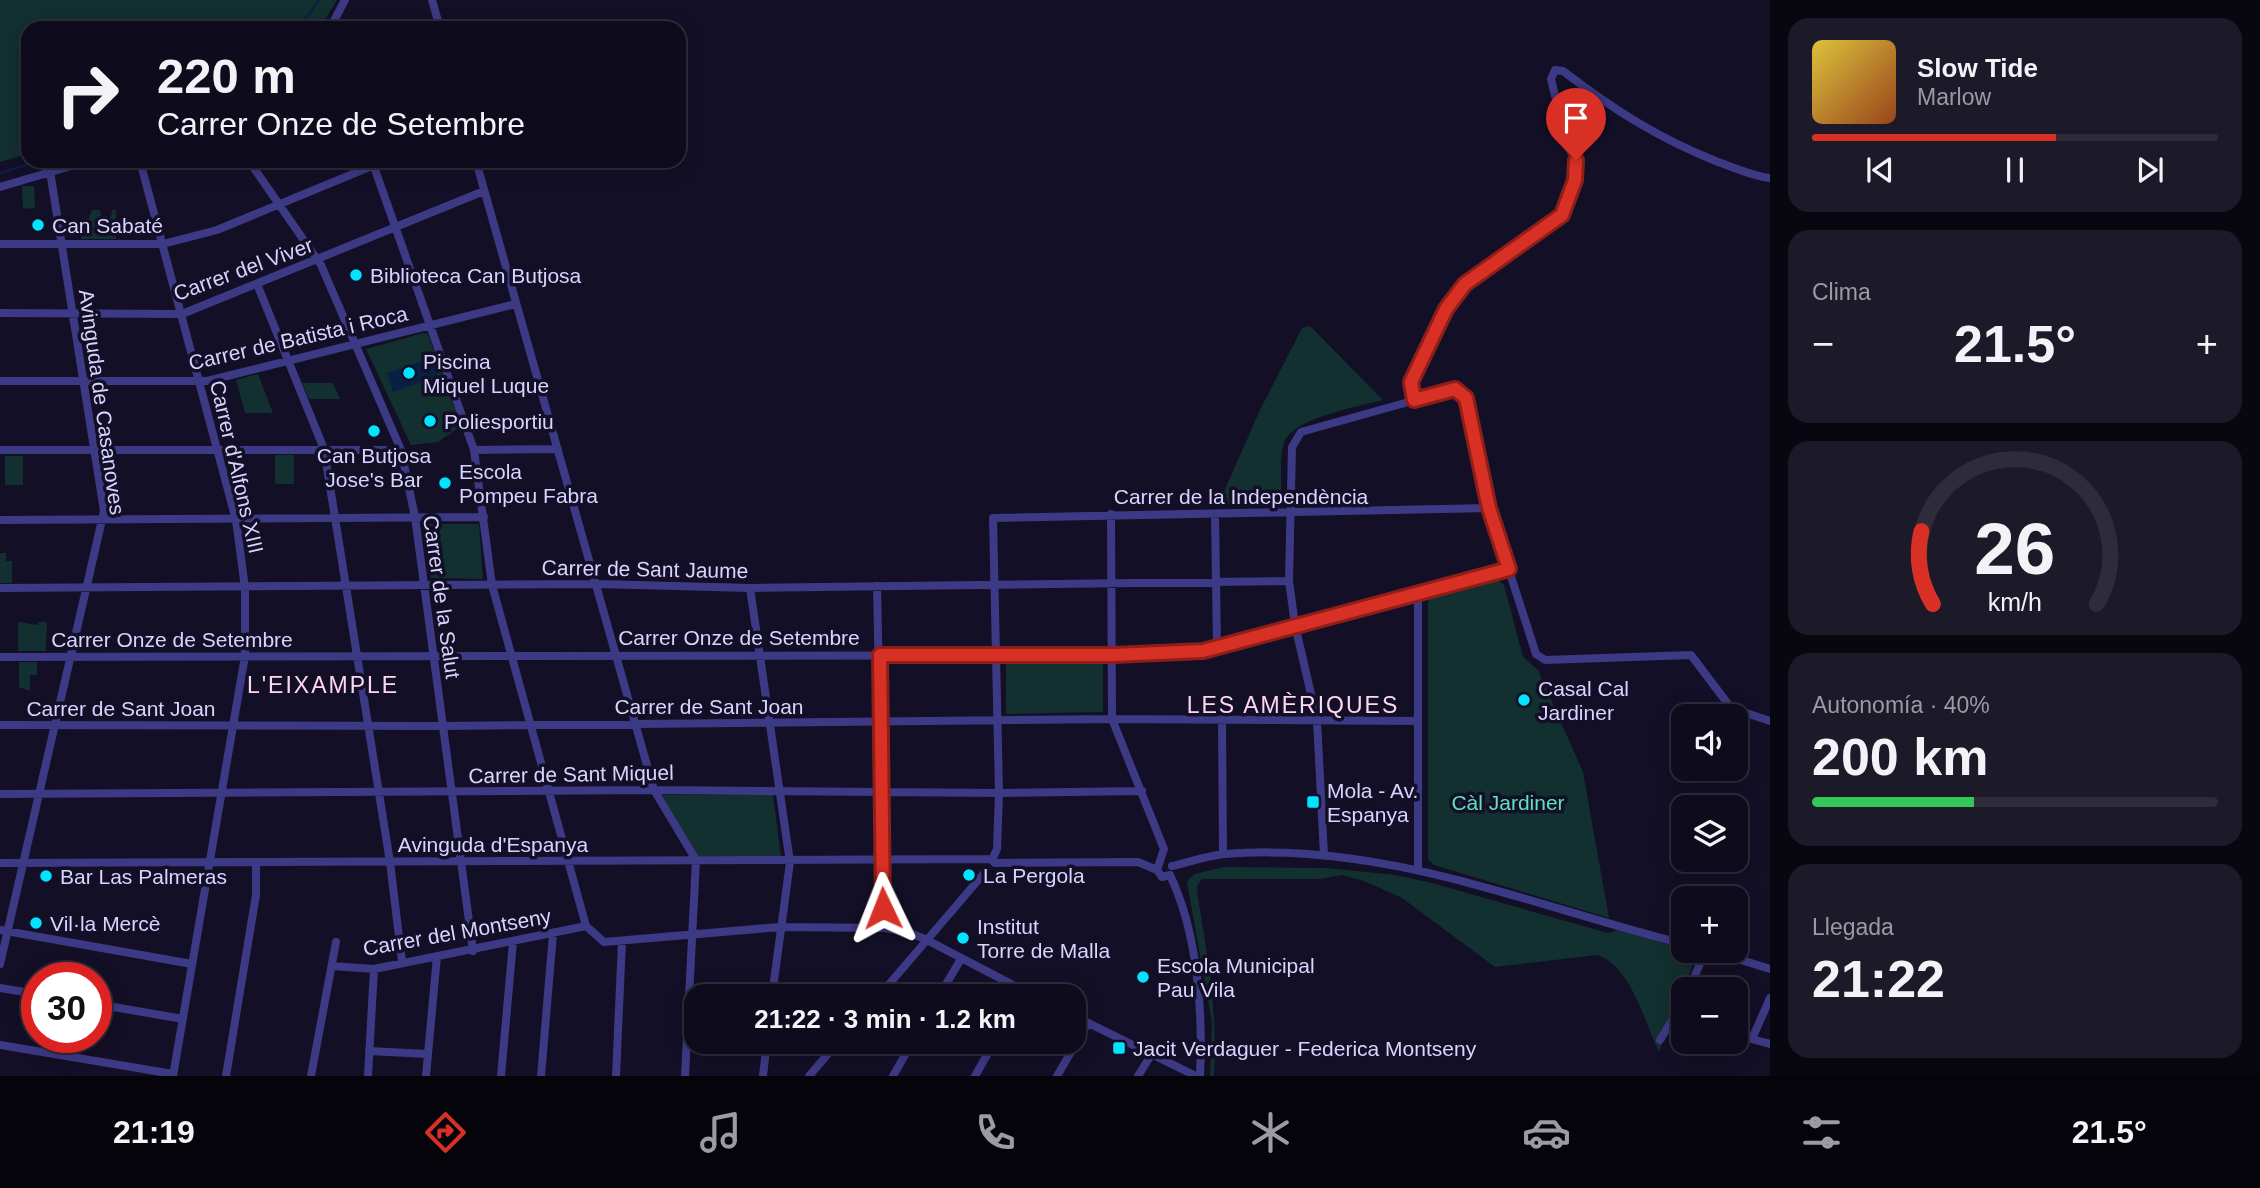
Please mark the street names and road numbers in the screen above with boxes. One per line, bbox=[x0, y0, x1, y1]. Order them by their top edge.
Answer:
street label: Carrer del Viver bbox=[170, 233, 316, 305]
street label: Avinguda de Casanoves bbox=[75, 288, 129, 516]
street label: Carrer de Batista i Roca bbox=[186, 302, 410, 374]
street label: Carrer d'Alfons XIII bbox=[206, 378, 268, 556]
street label: Carrer de la Independència bbox=[1114, 485, 1369, 508]
street label: Carrer de la Salut bbox=[419, 514, 465, 680]
street label: Carrer de Sant Jaume bbox=[542, 556, 748, 582]
street label: Carrer Onze de Setembre bbox=[618, 626, 860, 649]
street label: Carrer Onze de Setembre bbox=[51, 628, 293, 651]
street label: Carrer de Sant Joan bbox=[614, 695, 804, 718]
street label: Carrer de Sant Joan bbox=[26, 697, 216, 720]
street label: Carrer de Sant Miquel bbox=[468, 761, 674, 787]
street label: Avinguda d'Espanya bbox=[398, 833, 589, 856]
street label: Carrer del Montseny bbox=[361, 904, 553, 960]

